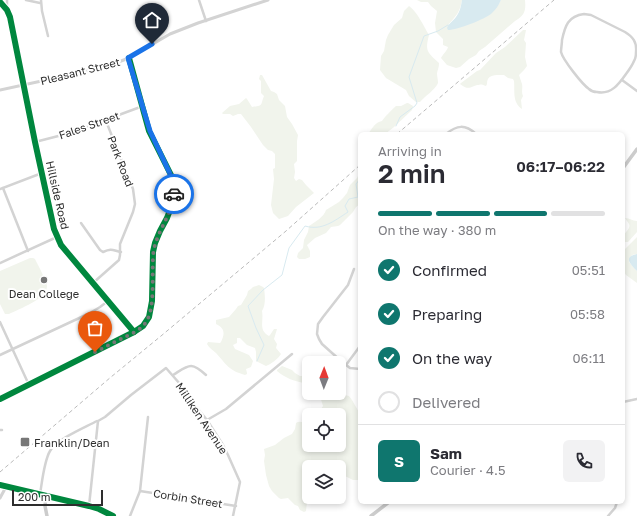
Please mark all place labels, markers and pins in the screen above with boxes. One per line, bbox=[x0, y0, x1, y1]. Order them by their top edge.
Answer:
pin bbox=[135, 3, 169, 44]
marker: Dean College bbox=[39, 275, 49, 285]
place label: Dean College bbox=[9, 287, 79, 300]
pin bbox=[78, 311, 112, 352]
marker: Franklin/Dean bbox=[19, 436, 31, 448]
place label: Franklin/Dean bbox=[34, 436, 110, 449]

